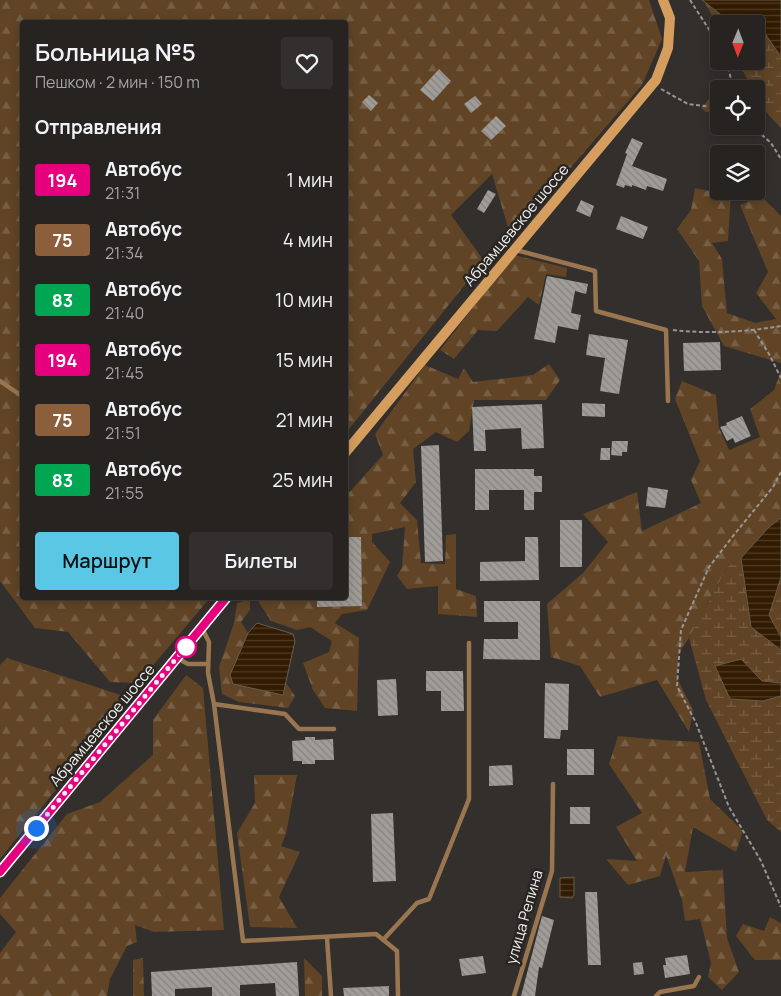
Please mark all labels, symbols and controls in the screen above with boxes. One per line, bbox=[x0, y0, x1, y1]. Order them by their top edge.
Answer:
north arrow bbox=[710, 15, 765, 70]
map controls bbox=[710, 15, 765, 200]
text: Больница №5 bbox=[35, 35, 196, 68]
button: heart bbox=[281, 37, 333, 89]
text: Пешком · 2 мин · 150 m bbox=[35, 71, 200, 93]
button: locate bbox=[710, 80, 765, 135]
text: Отправления bbox=[35, 114, 162, 140]
button: layers bbox=[710, 145, 765, 200]
text: Автобус bbox=[105, 156, 182, 182]
street label: Абрамцевское шоссе bbox=[459, 159, 574, 291]
text: 1 мин bbox=[287, 167, 333, 193]
text: 194 bbox=[47, 168, 78, 192]
text: 21:31 bbox=[105, 182, 140, 204]
text: Автобус bbox=[105, 216, 182, 242]
text: 4 мин bbox=[283, 227, 333, 253]
text: 75 bbox=[52, 228, 73, 252]
text: 21:34 bbox=[105, 242, 143, 264]
text: Автобус bbox=[105, 276, 182, 302]
text: 10 мин bbox=[275, 287, 333, 313]
text: 83 bbox=[52, 288, 73, 312]
text: 21:40 bbox=[105, 302, 144, 324]
text: Автобус bbox=[105, 336, 182, 362]
text: 15 мин bbox=[276, 347, 333, 373]
text: 194 bbox=[47, 348, 78, 372]
text: 21:45 bbox=[105, 362, 144, 384]
text: Автобус bbox=[105, 396, 182, 422]
text: 21 мин bbox=[276, 407, 333, 433]
text: 75 bbox=[52, 408, 73, 432]
text: 21:51 bbox=[105, 422, 141, 444]
text: Автобус bbox=[105, 456, 182, 482]
text: 25 мин bbox=[272, 467, 333, 493]
text: 83 bbox=[52, 468, 73, 492]
text: 21:55 bbox=[105, 482, 144, 504]
button: Маршрут bbox=[35, 532, 179, 590]
button: Билеты bbox=[189, 532, 333, 590]
unlabelled marker bbox=[175, 636, 197, 658]
street label: Абрамцевское шоссе bbox=[45, 659, 160, 791]
your location bbox=[24, 816, 49, 841]
street label: улица Репина bbox=[500, 867, 548, 967]

